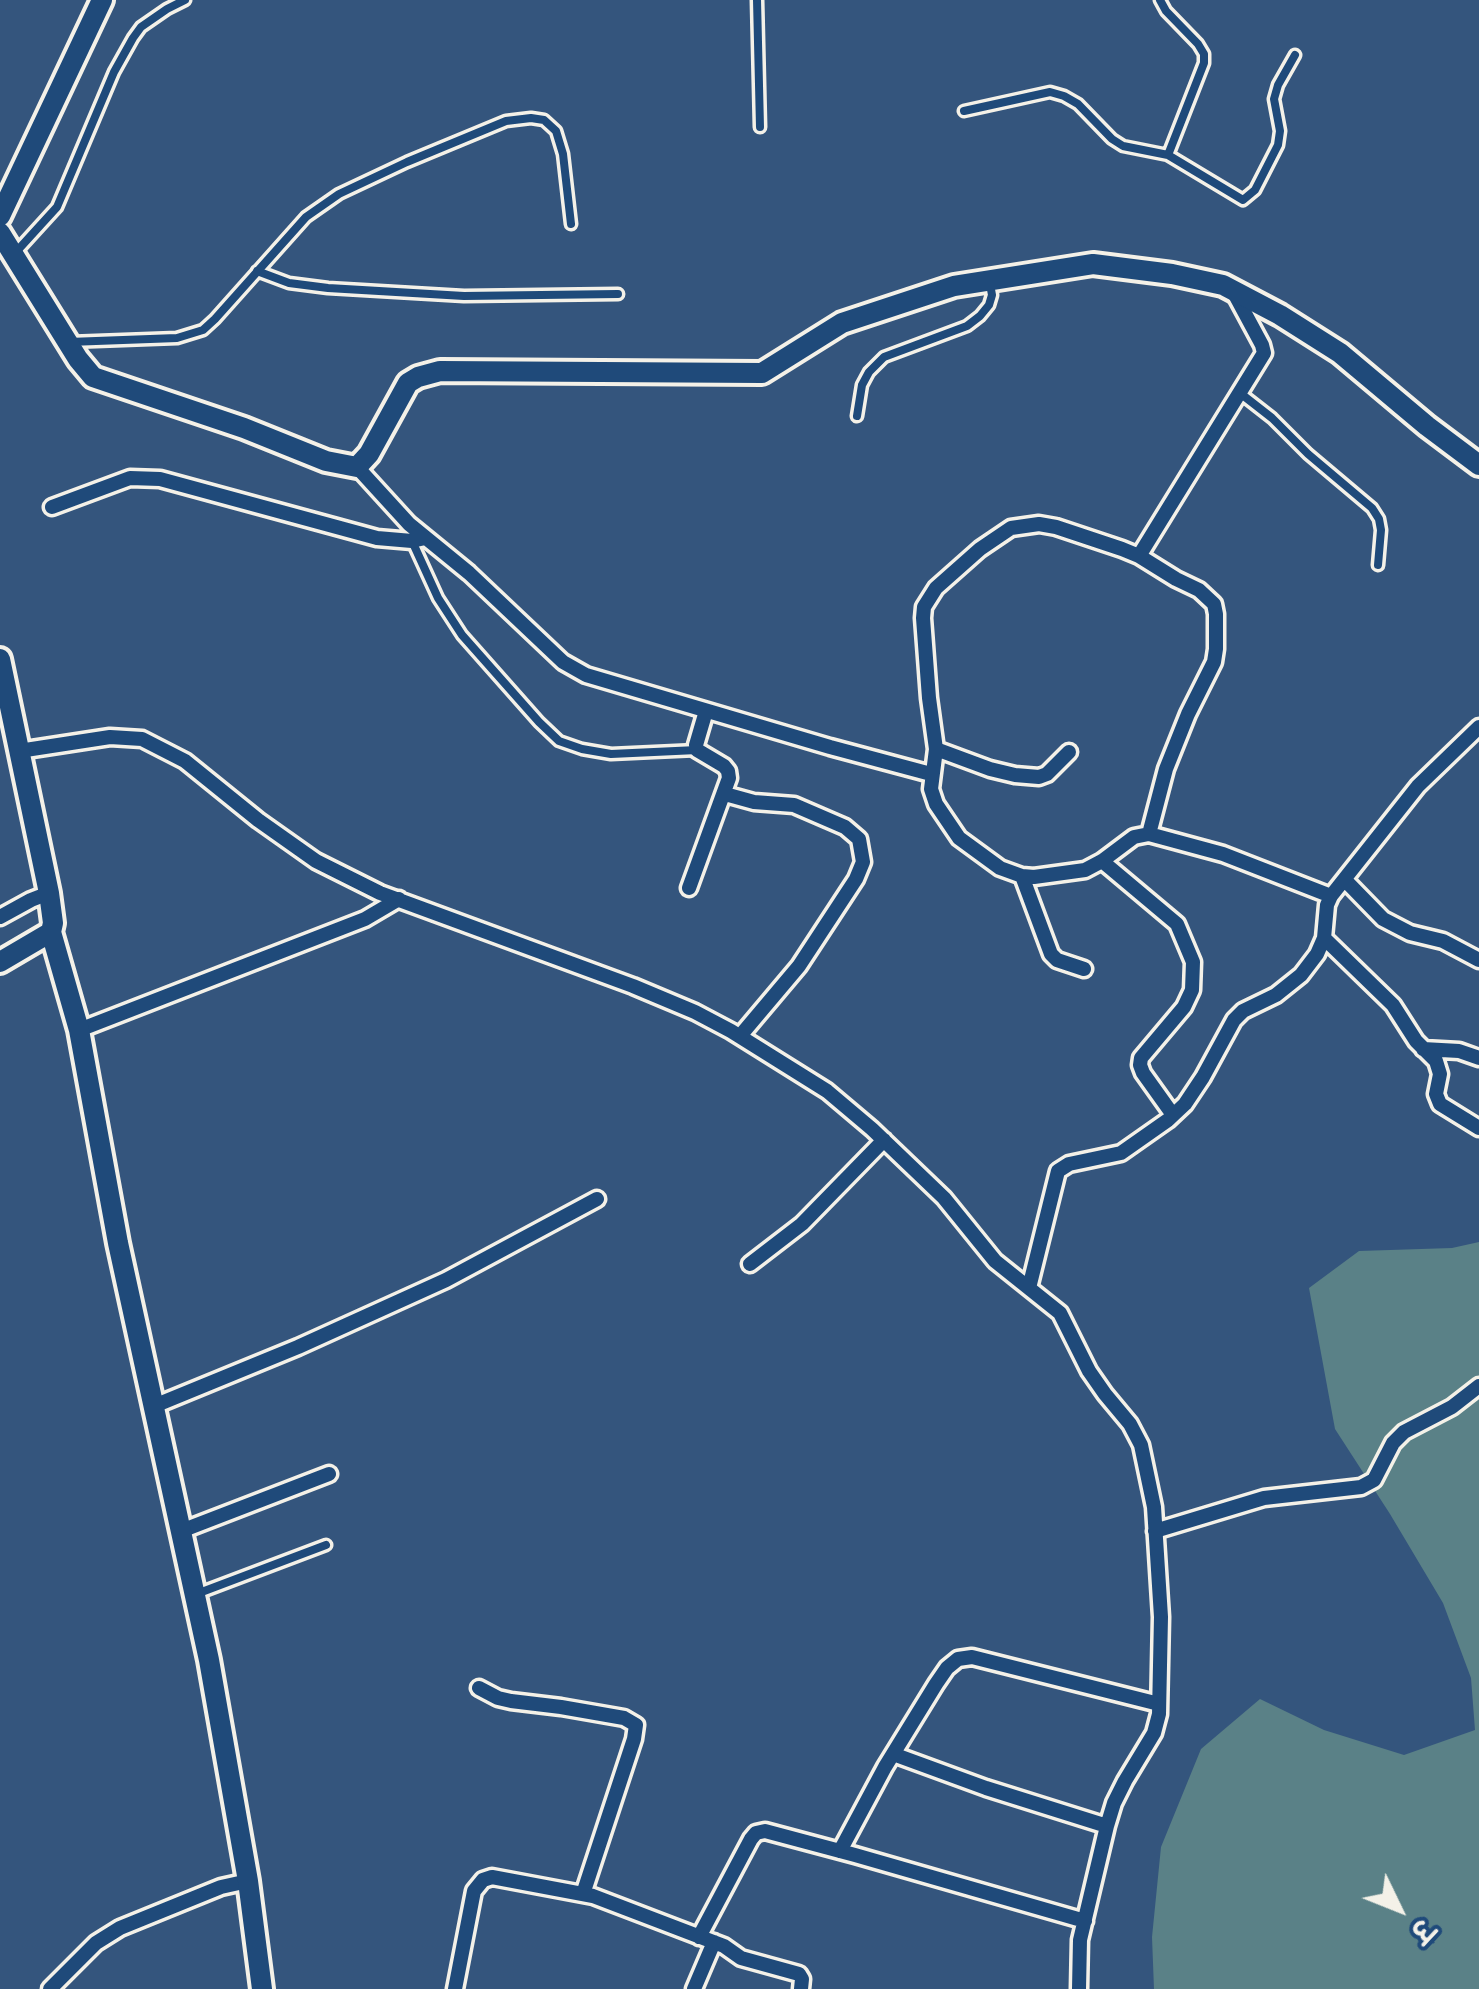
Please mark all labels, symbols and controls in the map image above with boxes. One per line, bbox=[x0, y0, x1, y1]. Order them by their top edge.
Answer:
north arrow bbox=[1349, 1859, 1449, 1959]
text: उ bbox=[1401, 1910, 1442, 1950]

